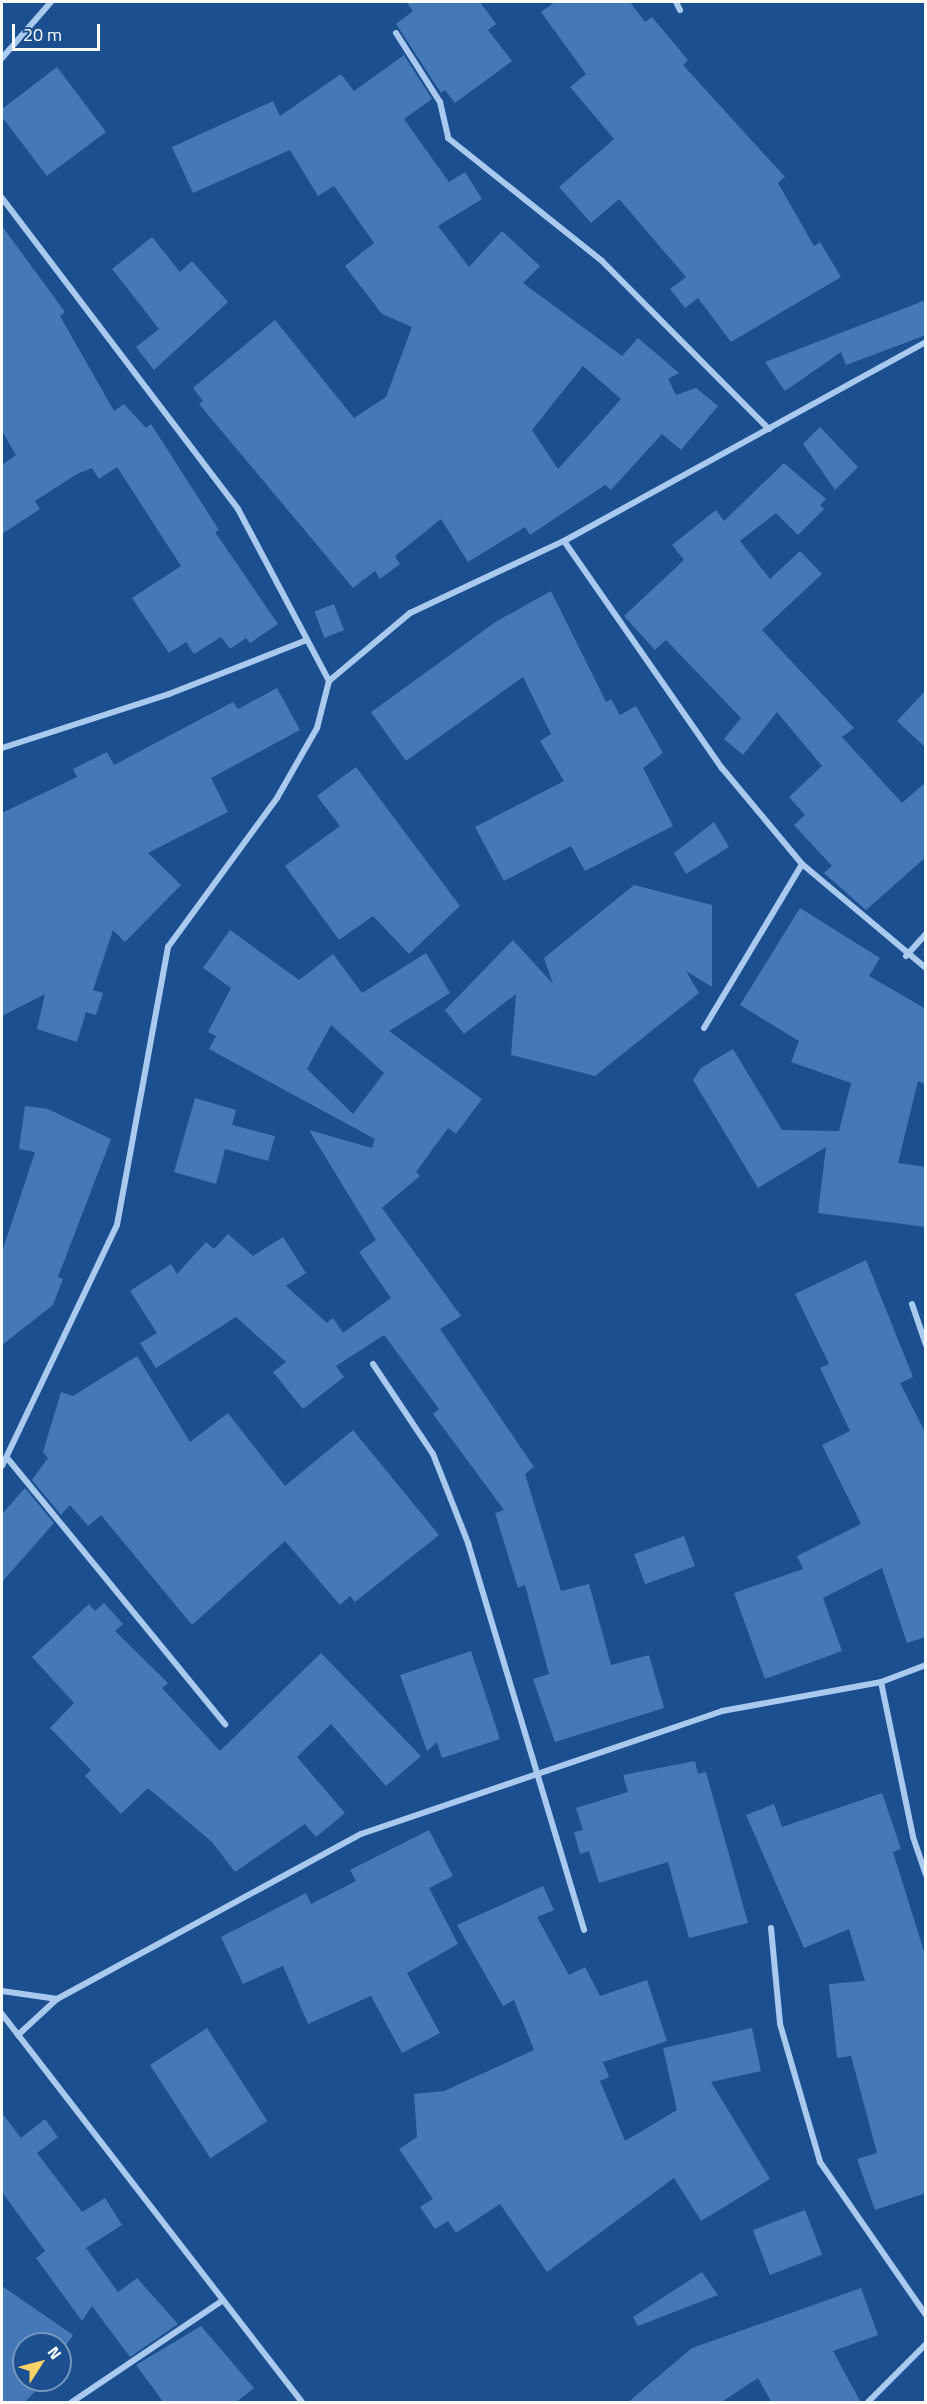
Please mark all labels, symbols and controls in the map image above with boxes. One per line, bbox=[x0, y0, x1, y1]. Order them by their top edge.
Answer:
scale bar bbox=[15, 12, 104, 50]
text: 20 m bbox=[23, 21, 62, 48]
north arrow bbox=[12, 2332, 72, 2392]
text: N bbox=[42, 2341, 68, 2364]

